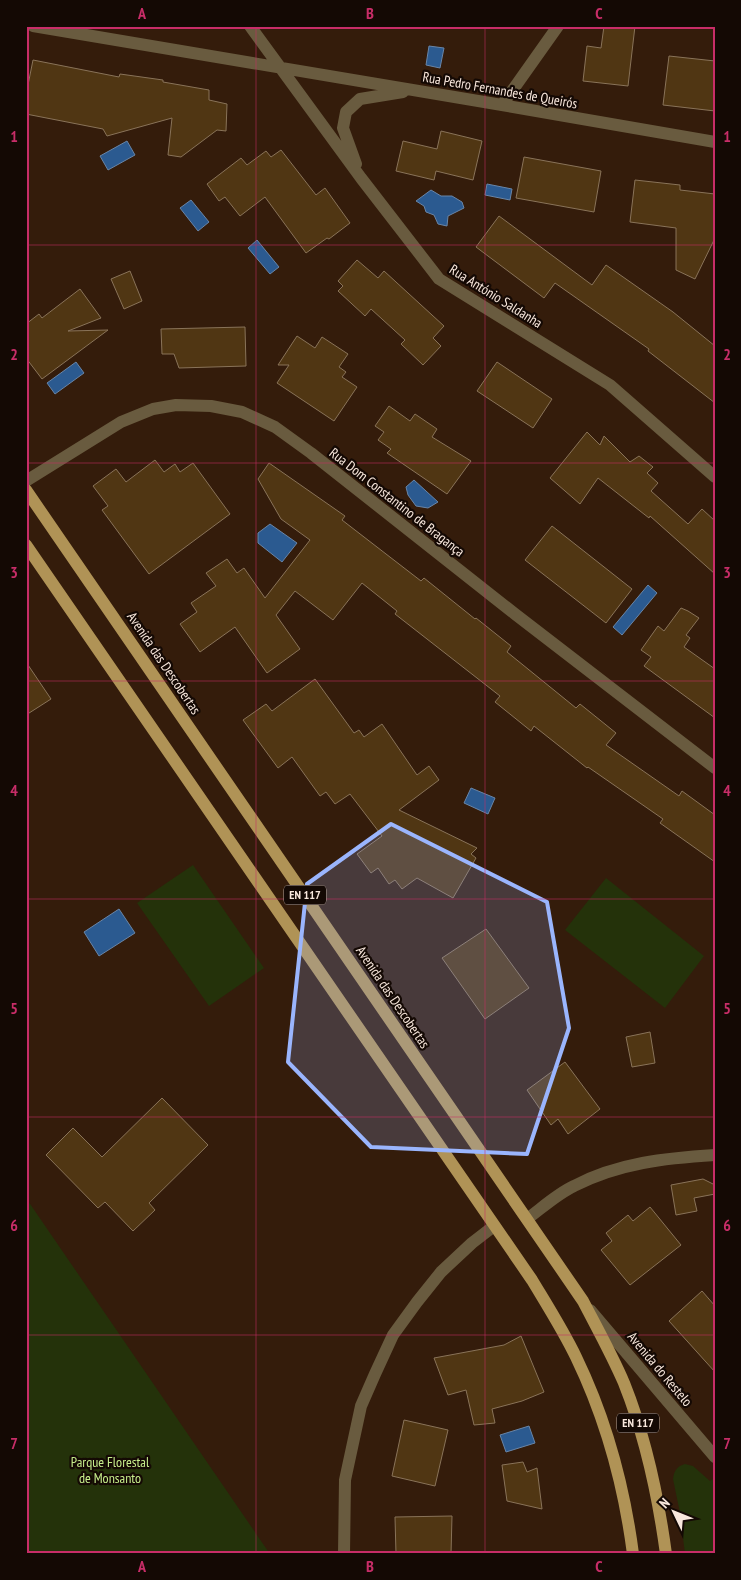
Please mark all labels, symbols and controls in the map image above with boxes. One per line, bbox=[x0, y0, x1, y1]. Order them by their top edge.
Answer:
text: A bbox=[137, 3, 147, 23]
text: B bbox=[366, 3, 374, 23]
text: C bbox=[595, 3, 603, 23]
street label: Rua Pedro Fernandes de Queirós bbox=[421, 68, 579, 113]
text: 1 bbox=[10, 126, 18, 146]
text: 1 bbox=[723, 126, 731, 146]
street label: Rua António Saldanha bbox=[446, 260, 546, 332]
text: 2 bbox=[10, 344, 18, 364]
text: 2 bbox=[723, 344, 731, 364]
street label: Rua Dom Constantino de Bragança bbox=[326, 444, 468, 560]
text: 3 bbox=[10, 562, 18, 582]
text: 3 bbox=[723, 562, 731, 582]
street label: Avenida das Descobertas bbox=[123, 608, 205, 718]
text: 4 bbox=[10, 780, 18, 800]
text: 4 bbox=[723, 780, 731, 800]
road number: EN 117 bbox=[284, 886, 326, 904]
street label: Avenida das Descobertas bbox=[352, 942, 434, 1052]
text: 5 bbox=[10, 998, 18, 1018]
text: 5 bbox=[723, 998, 731, 1018]
text: 6 bbox=[10, 1215, 18, 1235]
text: 6 bbox=[723, 1215, 731, 1235]
street label: Avenida do Restelo bbox=[624, 1328, 696, 1410]
road number: EN 117 bbox=[617, 1414, 659, 1432]
text: 7 bbox=[10, 1433, 18, 1453]
text: 7 bbox=[723, 1433, 731, 1453]
park label: Parque Florestal de Monsanto bbox=[71, 1453, 150, 1487]
north arrow bbox=[648, 1488, 698, 1538]
text: N bbox=[655, 1494, 674, 1512]
text: A bbox=[137, 1556, 147, 1576]
text: B bbox=[366, 1556, 374, 1576]
text: C bbox=[595, 1556, 603, 1576]

